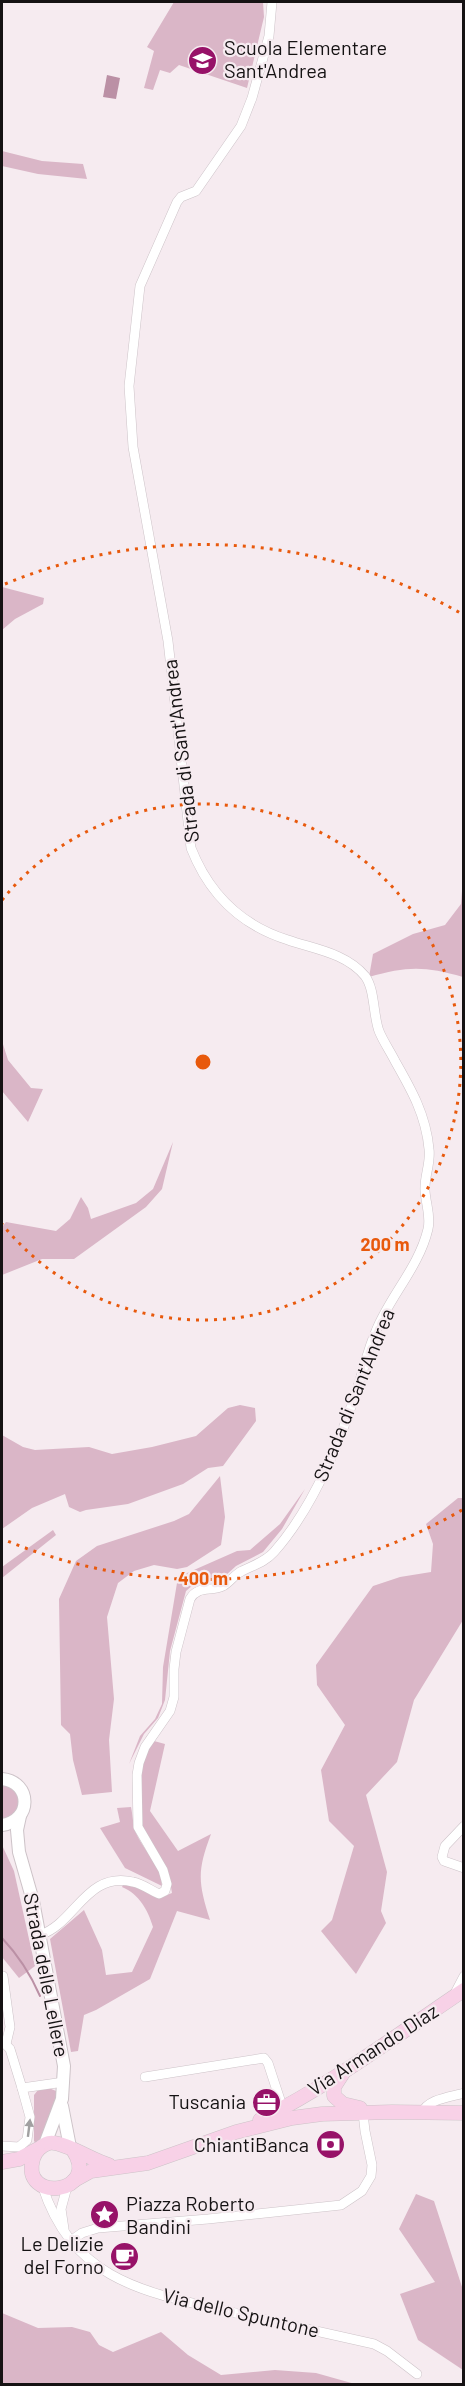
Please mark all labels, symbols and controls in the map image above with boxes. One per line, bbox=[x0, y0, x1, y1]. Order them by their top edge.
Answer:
place label: Scuola Elementare Sant'Andrea bbox=[224, 35, 387, 82]
school or university icon: Scuola Elementare Sant'Andrea bbox=[187, 44, 219, 76]
street label: Strada di Sant'Andrea bbox=[157, 658, 203, 844]
centre of rings bbox=[193, 1052, 213, 1072]
text: 200 m bbox=[360, 1233, 410, 1255]
street label: Strada di Sant'Andrea bbox=[307, 1305, 399, 1485]
text: 400 m bbox=[178, 1567, 228, 1589]
street label: Strada delle Lellere bbox=[19, 1891, 75, 2059]
street label: Via Armando Diaz bbox=[303, 1998, 442, 2100]
office icon: Tuscania bbox=[251, 2086, 283, 2118]
place label: Tuscania bbox=[168, 2089, 246, 2113]
one-way arrow bbox=[24, 2118, 33, 2137]
bank icon: ChiantiBanca bbox=[314, 2129, 346, 2161]
place label: ChiantiBanca bbox=[194, 2132, 309, 2156]
place label: Piazza Roberto Bandini bbox=[126, 2191, 255, 2238]
place icon: Piazza Roberto Bandini bbox=[89, 2199, 121, 2231]
place label: Le Delizie del Forno bbox=[21, 2231, 104, 2278]
cafe icon: Le Delizie del Forno bbox=[109, 2240, 141, 2272]
street label: Via dello Spuntone bbox=[160, 2282, 322, 2342]

